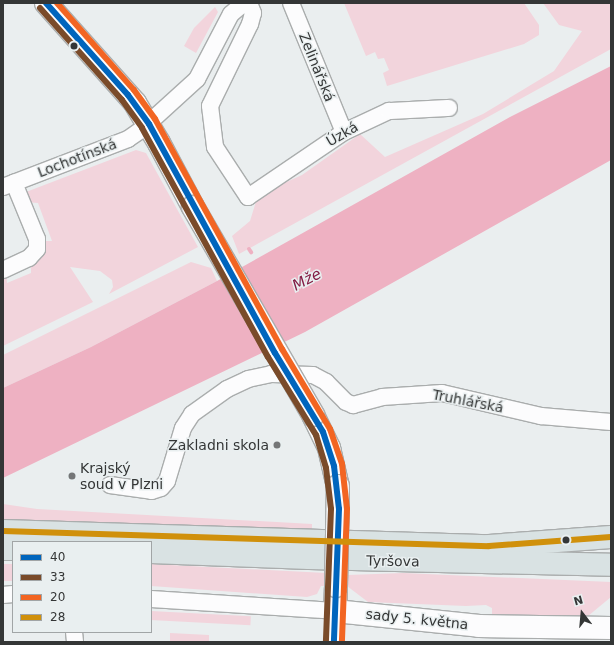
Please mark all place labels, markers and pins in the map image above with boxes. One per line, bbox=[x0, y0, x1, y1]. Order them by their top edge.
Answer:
unlabelled marker bbox=[69, 41, 79, 51]
place label: Zakladni skola bbox=[168, 437, 269, 453]
marker: Zakladni skola bbox=[272, 440, 282, 450]
place label: Krajský soud v Plzni bbox=[80, 460, 163, 492]
marker: Krajský soud v Plzni bbox=[67, 471, 77, 481]
unlabelled marker bbox=[561, 535, 571, 545]

